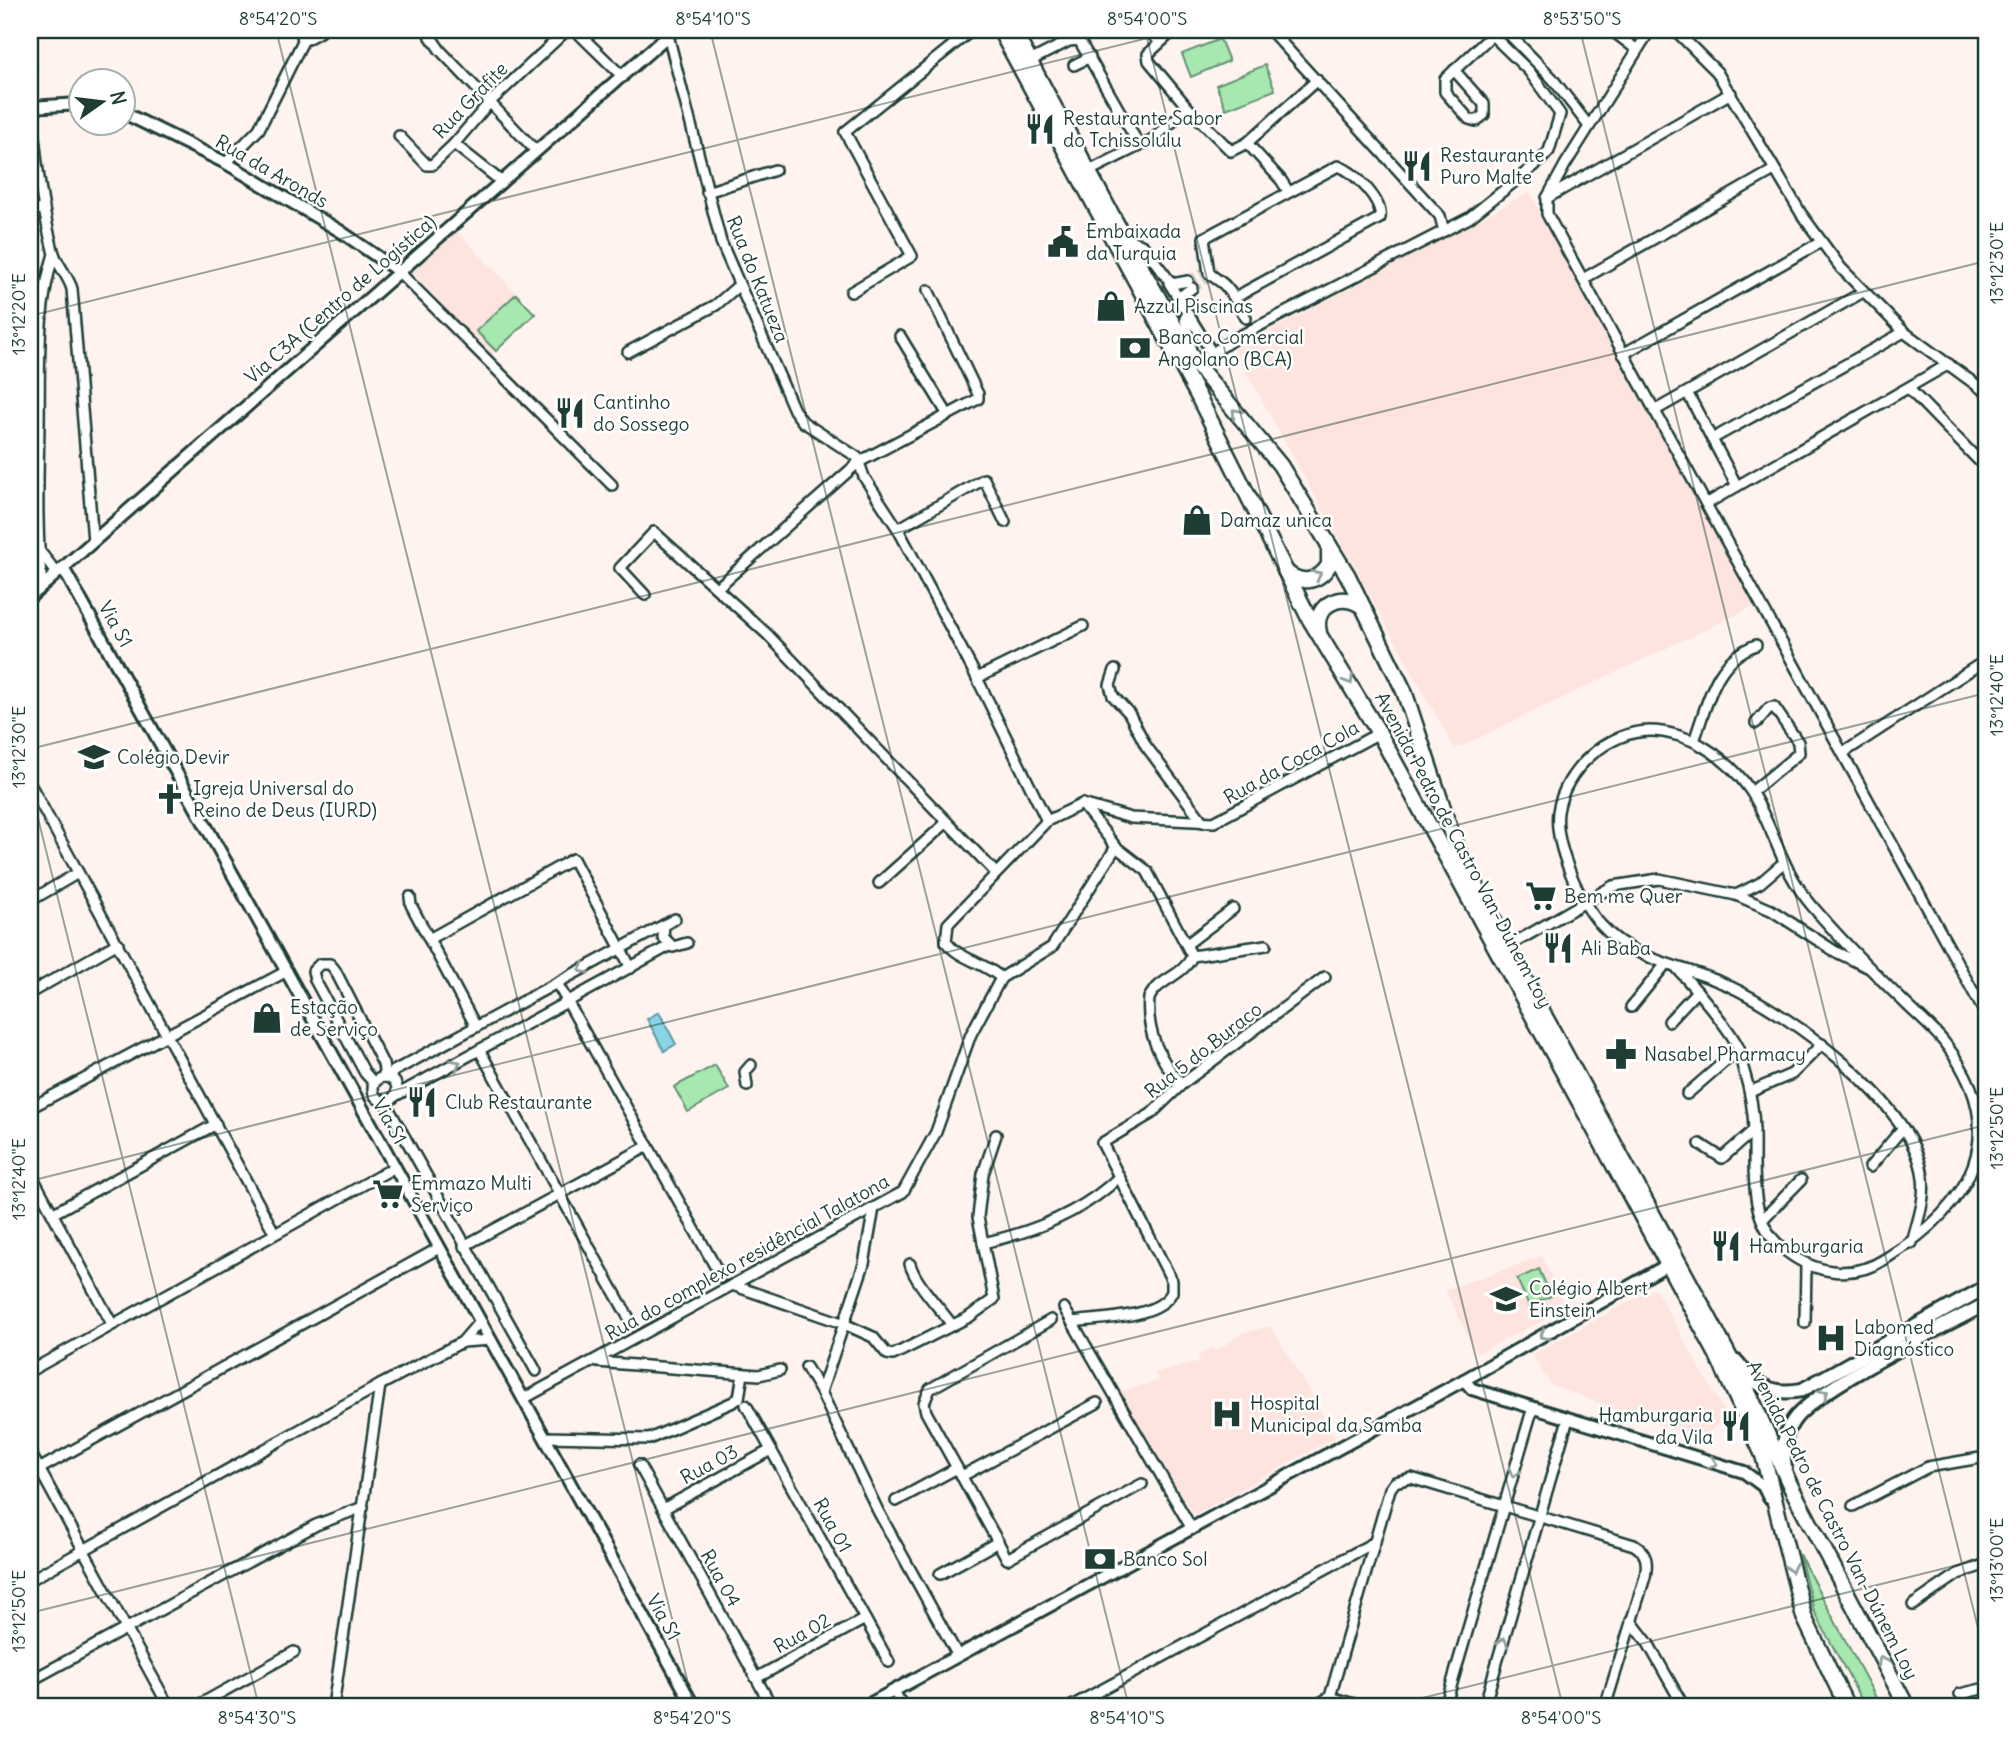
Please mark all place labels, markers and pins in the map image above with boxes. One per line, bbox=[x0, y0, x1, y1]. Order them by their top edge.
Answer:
place label: Restaurante Sabor do Tchissolulu bbox=[1063, 106, 1223, 152]
restaurant icon: Restaurante Sabor do Tchissolulu bbox=[1023, 112, 1057, 146]
place label: Restaurante Puro Malte bbox=[1440, 143, 1544, 189]
restaurant icon: Restaurante Puro Malte bbox=[1400, 149, 1434, 183]
place label: Embaixada da Turquia bbox=[1086, 219, 1181, 265]
public building icon: Embaixada da Turquia bbox=[1046, 225, 1080, 259]
shop icon: Azzul Piscinas bbox=[1094, 289, 1128, 323]
place label: Azzul Piscinas bbox=[1134, 294, 1253, 318]
place label: Banco Comercial Angolano (BCA) bbox=[1158, 325, 1304, 371]
bank icon: Banco Comercial Angolano (BCA) bbox=[1118, 331, 1152, 365]
place label: Cantinho do Sossego bbox=[593, 390, 689, 436]
restaurant icon: Cantinho do Sossego bbox=[553, 396, 587, 430]
shop icon: Damaz unica bbox=[1180, 503, 1214, 537]
place label: Damaz unica bbox=[1220, 508, 1332, 532]
school or university icon: Colégio Devir bbox=[77, 740, 111, 774]
place label: Colégio Devir bbox=[117, 745, 230, 769]
place label: Igreja Universal do Reino de Deus (IURD) bbox=[193, 776, 377, 822]
church icon: Igreja Universal do Reino de Deus (IURD) bbox=[153, 782, 187, 816]
supermarket icon: Bem me Quer bbox=[1524, 879, 1558, 913]
place label: Bem me Quer bbox=[1564, 884, 1683, 908]
restaurant icon: Ali Baba bbox=[1541, 931, 1575, 965]
place label: Ali Baba bbox=[1581, 936, 1651, 960]
place label: Estação de Serviço bbox=[290, 995, 378, 1041]
shop icon: Estação de Serviço bbox=[250, 1001, 284, 1035]
pharmacy icon: Nasabel Pharmacy bbox=[1604, 1037, 1638, 1071]
place label: Nasabel Pharmacy bbox=[1644, 1042, 1806, 1066]
restaurant icon: Club Restaurante bbox=[405, 1085, 439, 1119]
place label: Club Restaurante bbox=[445, 1090, 592, 1114]
place label: Emmazo Multi Serviço bbox=[411, 1171, 532, 1217]
supermarket icon: Emmazo Multi Serviço bbox=[371, 1177, 405, 1211]
restaurant icon: Hamburgaria bbox=[1709, 1229, 1743, 1263]
place label: Hamburgaria bbox=[1749, 1234, 1864, 1258]
place label: Colégio Albert Einstein bbox=[1529, 1276, 1648, 1322]
school or university icon: Colégio Albert Einstein bbox=[1489, 1282, 1523, 1316]
place label: Labomed Diagnóstico bbox=[1854, 1315, 1954, 1361]
hospital icon: Labomed Diagnóstico bbox=[1814, 1321, 1848, 1355]
place label: Hospital Municipal da Samba bbox=[1250, 1391, 1422, 1437]
hospital icon: Hospital Municipal da Samba bbox=[1210, 1397, 1244, 1431]
place label: Hamburgaria da Vila bbox=[1598, 1403, 1713, 1449]
restaurant icon: Hamburgaria da Vila bbox=[1719, 1409, 1753, 1443]
bank icon: Banco Sol bbox=[1083, 1542, 1117, 1576]
place label: Banco Sol bbox=[1123, 1547, 1208, 1571]

